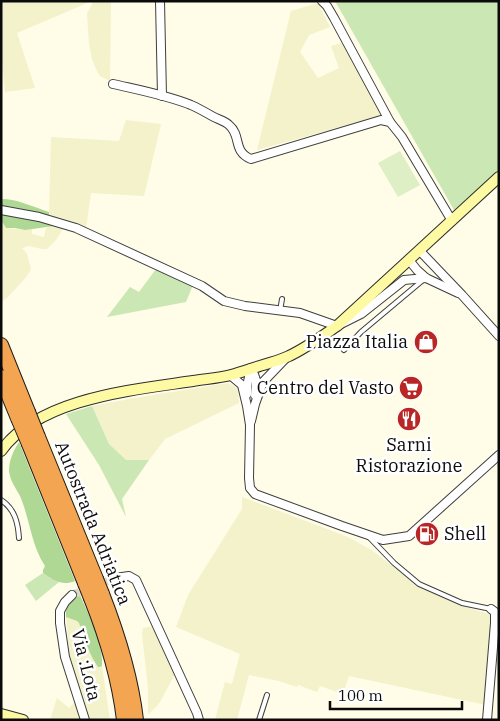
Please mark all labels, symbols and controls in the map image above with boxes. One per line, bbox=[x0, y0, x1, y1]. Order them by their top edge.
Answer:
shop icon: Piazza Italia bbox=[413, 329, 439, 355]
place label: Piazza Italia bbox=[306, 330, 408, 353]
supermarket icon: Centro del Vasto bbox=[398, 375, 424, 401]
place label: Centro del Vasto bbox=[257, 376, 394, 399]
restaurant icon: Sarni Ristorazione bbox=[396, 406, 422, 432]
place label: Sarni Ristorazione bbox=[356, 433, 462, 477]
street label: Autostrada Adriatica bbox=[50, 437, 137, 608]
fuel station icon: Shell bbox=[414, 521, 440, 547]
place label: Shell bbox=[444, 522, 486, 545]
street label: Via :Lota bbox=[66, 626, 107, 703]
scale bar bbox=[330, 678, 462, 710]
text: 100 m bbox=[338, 686, 383, 705]

